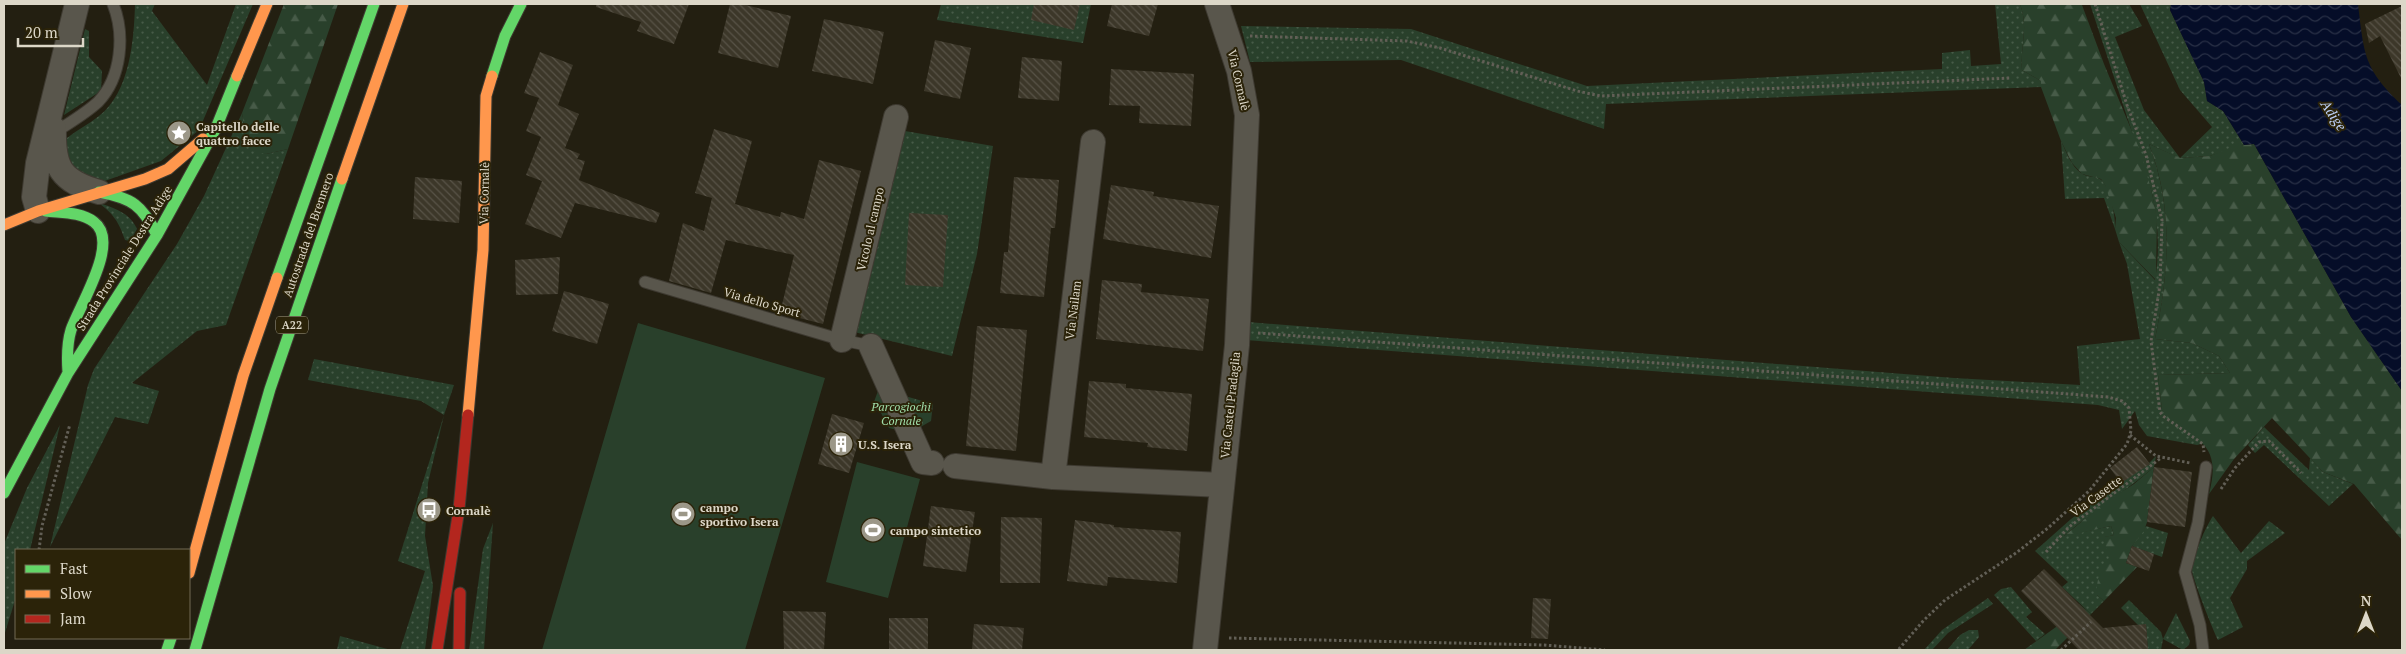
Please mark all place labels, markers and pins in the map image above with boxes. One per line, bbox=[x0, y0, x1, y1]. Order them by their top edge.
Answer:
place label: Capitello delle quattro facce bbox=[196, 119, 280, 148]
place icon: Capitello delle quattro facce bbox=[166, 120, 192, 146]
building icon: U.S. Isera bbox=[828, 431, 854, 457]
place label: U.S. Isera bbox=[858, 437, 912, 452]
bus stop icon: Cornalè bbox=[416, 497, 442, 523]
place label: campo sportivo Isera bbox=[700, 500, 779, 529]
sports icon: campo sportivo Isera bbox=[670, 501, 696, 527]
place label: Cornalè bbox=[446, 503, 491, 518]
sports icon: campo sintetico bbox=[860, 517, 886, 543]
place label: campo sintetico bbox=[890, 523, 981, 538]

